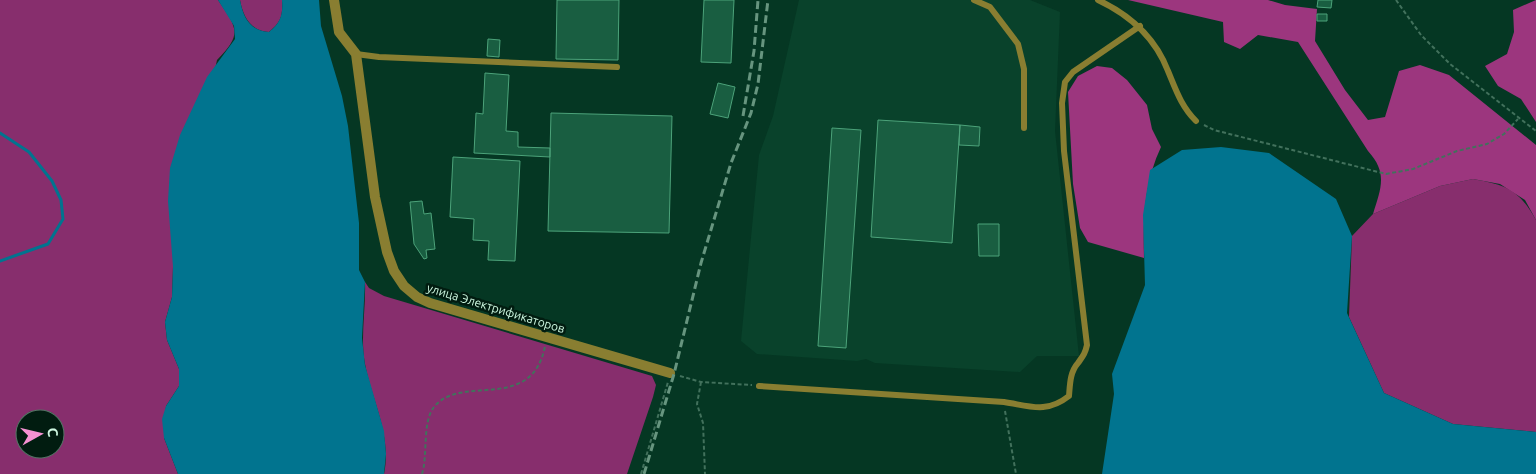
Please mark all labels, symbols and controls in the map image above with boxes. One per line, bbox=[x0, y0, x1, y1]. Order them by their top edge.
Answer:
street label: улица Электрификаторов bbox=[425, 281, 567, 335]
north arrow bbox=[15, 409, 65, 459]
text: С bbox=[44, 427, 61, 438]

